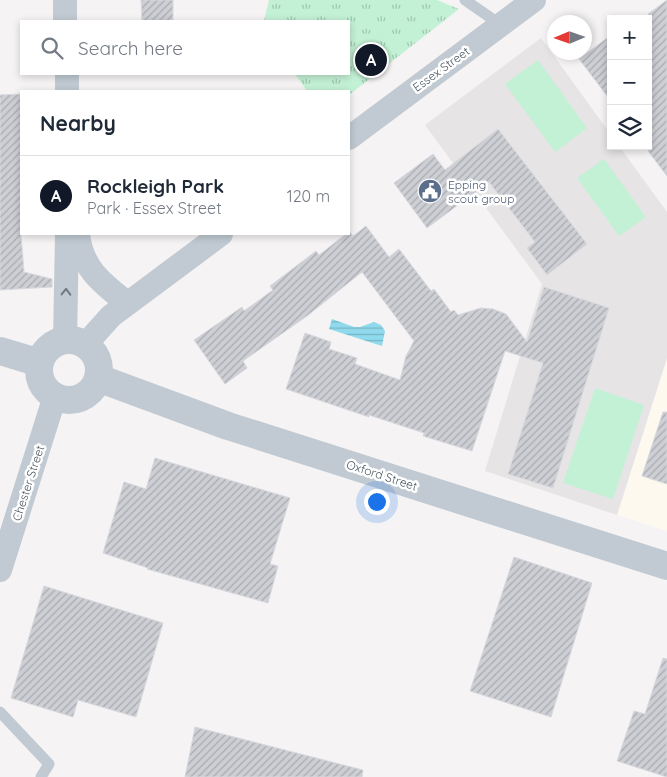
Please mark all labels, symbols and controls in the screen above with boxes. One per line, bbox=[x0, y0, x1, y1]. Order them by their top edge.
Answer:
north arrow bbox=[547, 15, 592, 60]
map controls bbox=[607, 15, 652, 150]
button: + bbox=[607, 15, 652, 60]
search box bbox=[20, 20, 350, 75]
icon: search bbox=[38, 34, 66, 62]
text: Search here bbox=[78, 36, 183, 60]
pin: A bbox=[355, 41, 387, 79]
street label: Essex Street bbox=[410, 43, 472, 95]
button: − bbox=[607, 60, 652, 105]
button: layers bbox=[607, 105, 652, 150]
text: Nearby bbox=[40, 110, 116, 136]
text: Rockleigh Park bbox=[87, 174, 224, 198]
place label: Epping scout group bbox=[448, 177, 514, 206]
public building icon: Epping scout group bbox=[417, 178, 443, 204]
text: A bbox=[51, 186, 61, 206]
text: 120 m bbox=[287, 186, 330, 206]
text: Park · Essex Street bbox=[87, 198, 222, 218]
one-way arrow bbox=[61, 287, 71, 295]
street label: Chester Street bbox=[9, 443, 47, 523]
street label: Oxford Street bbox=[345, 456, 419, 494]
your location bbox=[364, 489, 390, 515]

